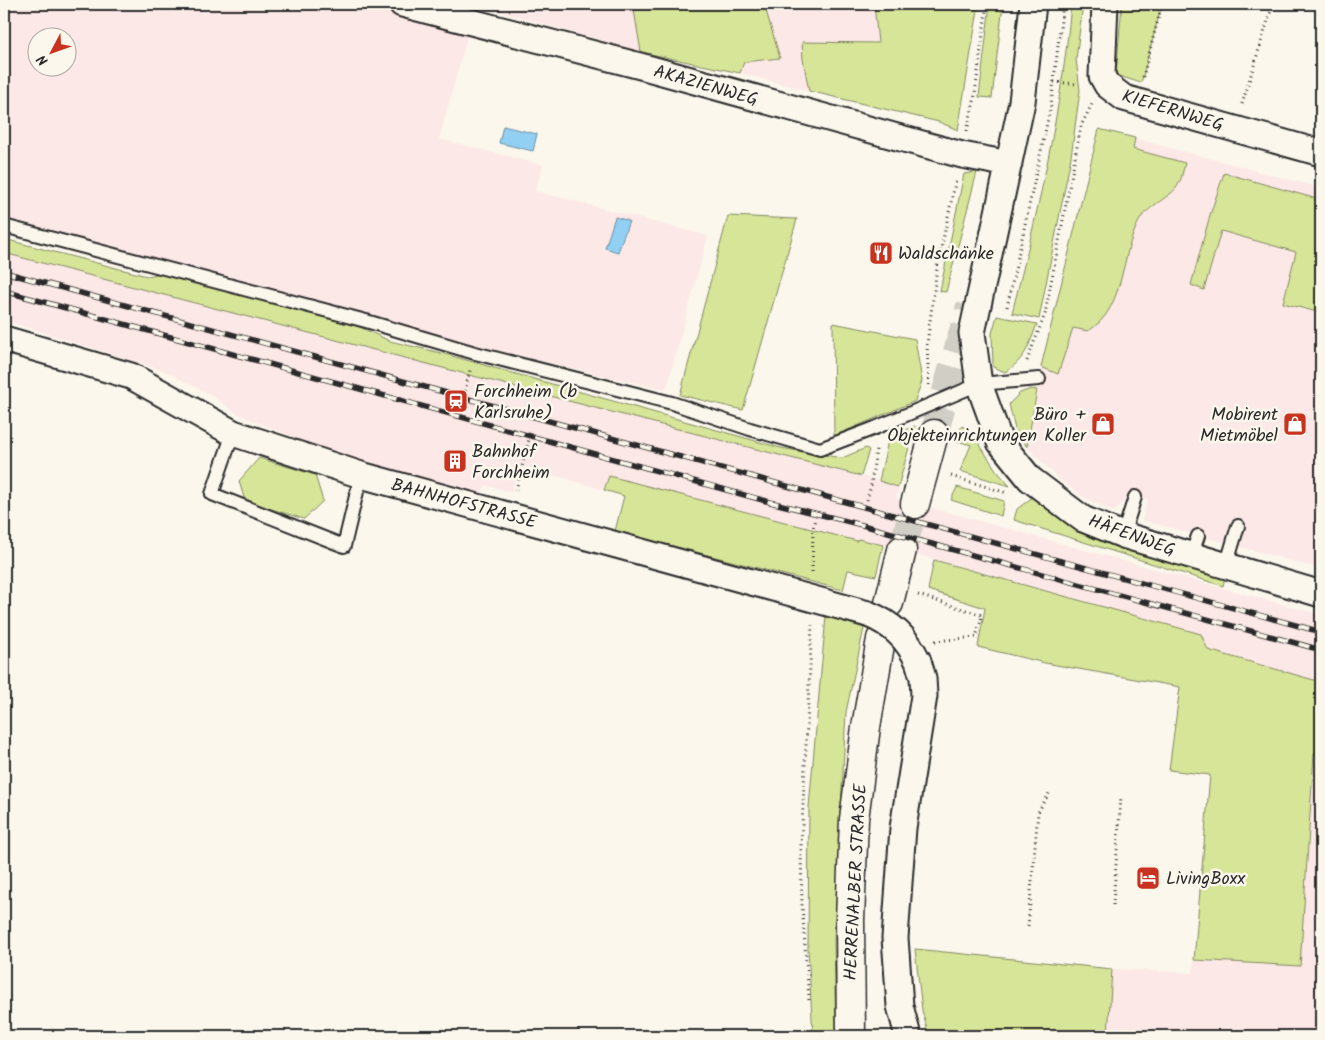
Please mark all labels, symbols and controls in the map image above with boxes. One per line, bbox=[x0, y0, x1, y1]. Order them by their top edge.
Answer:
north arrow bbox=[28, 28, 78, 78]
text: N bbox=[32, 49, 54, 70]
street label: AKAZIENWEG bbox=[650, 58, 761, 115]
street label: KIEFERNWEG bbox=[1118, 82, 1227, 141]
restaurant icon: Waldschänke bbox=[868, 240, 894, 266]
place label: Waldschänke bbox=[898, 240, 994, 269]
place label: Forchheim (b Karlsruhe) bbox=[474, 378, 577, 428]
station icon: Forchheim (b Karlsruhe) bbox=[443, 388, 469, 414]
place label: Büro + Objekteinrichtungen Koller bbox=[887, 401, 1087, 451]
place label: Mobirent Mietmöbel bbox=[1200, 401, 1279, 451]
shop icon: Büro + Objekteinrichtungen Koller bbox=[1090, 411, 1116, 437]
shop icon: Mobirent Mietmöbel bbox=[1282, 411, 1308, 437]
place label: Bahnhof Forchheim bbox=[472, 438, 550, 488]
building icon: Bahnhof Forchheim bbox=[442, 448, 468, 474]
street label: BAHNHOFSTRASSE bbox=[388, 471, 540, 538]
street label: HÄFENWEG bbox=[1084, 507, 1179, 566]
street label: HERRENALBER STRASSE bbox=[837, 782, 876, 981]
hotel icon: LivingBoxx bbox=[1135, 865, 1161, 891]
place label: LivingBoxx bbox=[1166, 865, 1245, 894]

